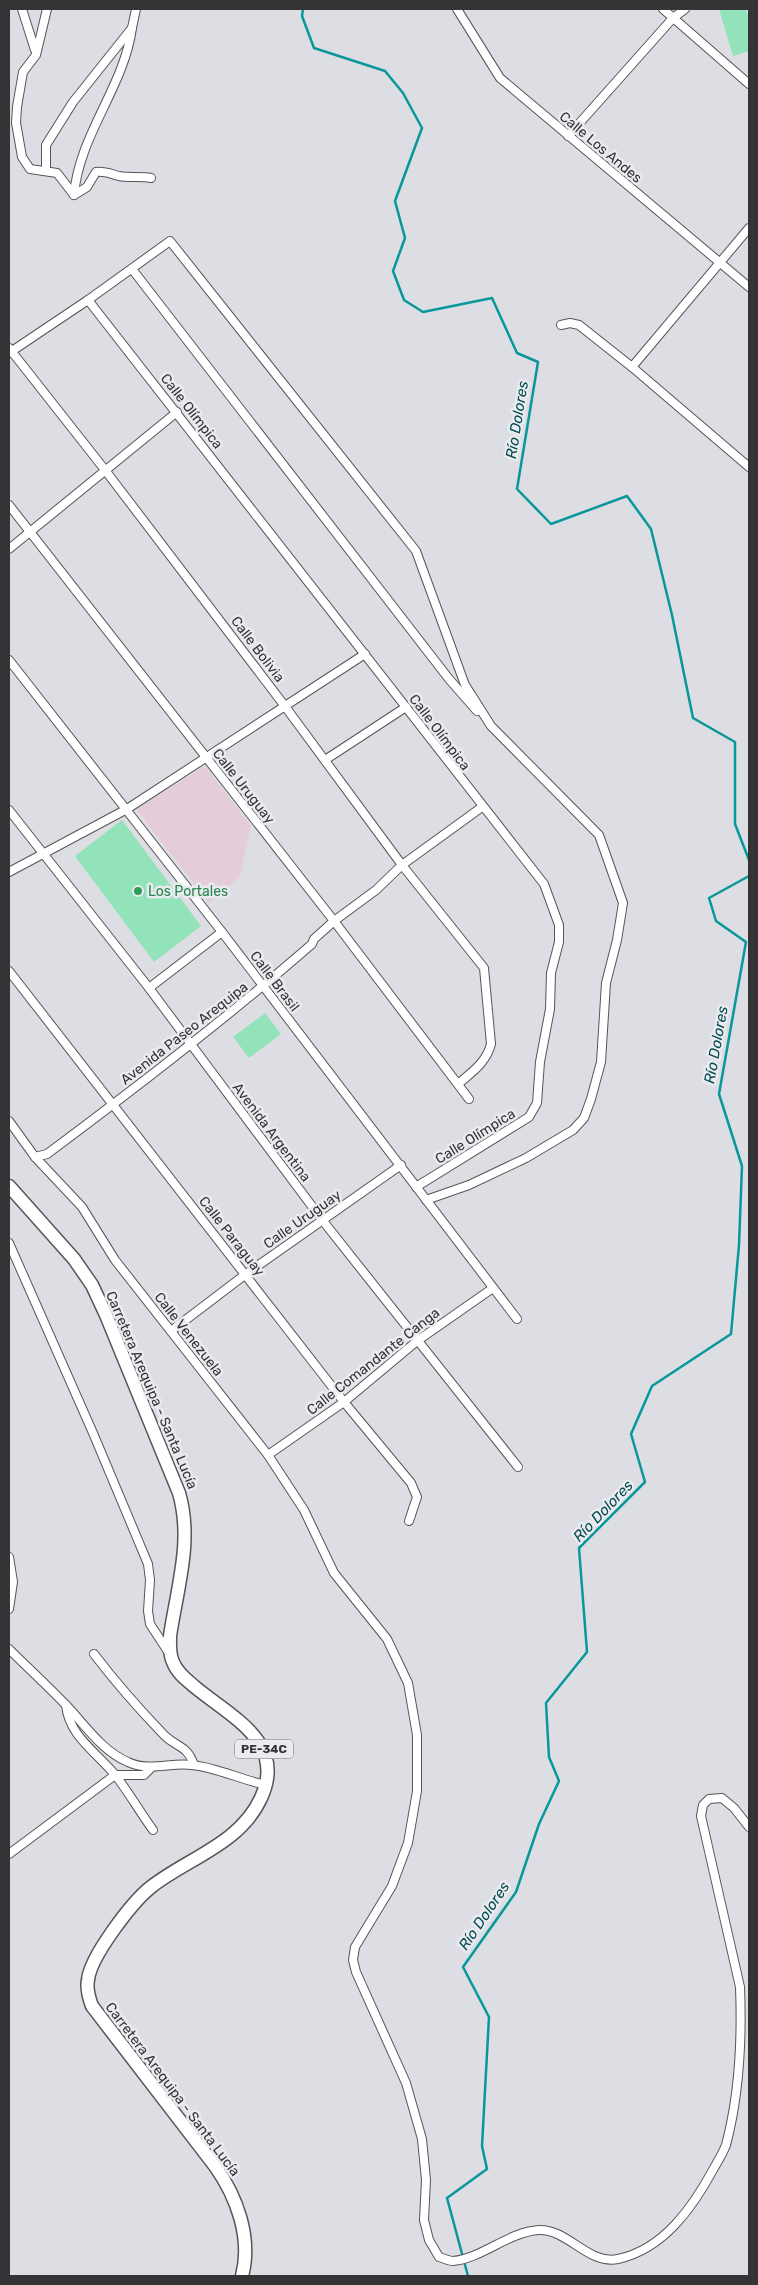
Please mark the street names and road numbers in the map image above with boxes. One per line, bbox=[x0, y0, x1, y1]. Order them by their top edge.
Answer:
street label: Calle Los Andes bbox=[556, 108, 645, 187]
street label: Calle Olímpica bbox=[157, 370, 226, 452]
street label: Calle Bolivia bbox=[227, 613, 288, 686]
street label: Calle Olímpica bbox=[405, 691, 474, 774]
street label: Calle Uruguay bbox=[209, 745, 278, 828]
street label: Calle Brasil bbox=[246, 948, 303, 1015]
street label: Avenida Paseo Arequipa bbox=[117, 978, 251, 1088]
street label: Avenida Argentina bbox=[229, 1079, 314, 1185]
street label: Calle Olímpica bbox=[432, 1105, 518, 1168]
street label: Calle Uruguay bbox=[260, 1186, 345, 1252]
street label: Calle Paraguay bbox=[195, 1193, 268, 1280]
street label: Carretera Arequipa - Santa Lucía bbox=[102, 1289, 201, 1492]
street label: Calle Venezuela bbox=[151, 1289, 227, 1380]
street label: Calle Comandante Canga bbox=[303, 1304, 443, 1419]
road number: PE-34C bbox=[235, 1740, 293, 1758]
street label: Carretera Arequipa - Santa Lucía bbox=[102, 1999, 244, 2180]

